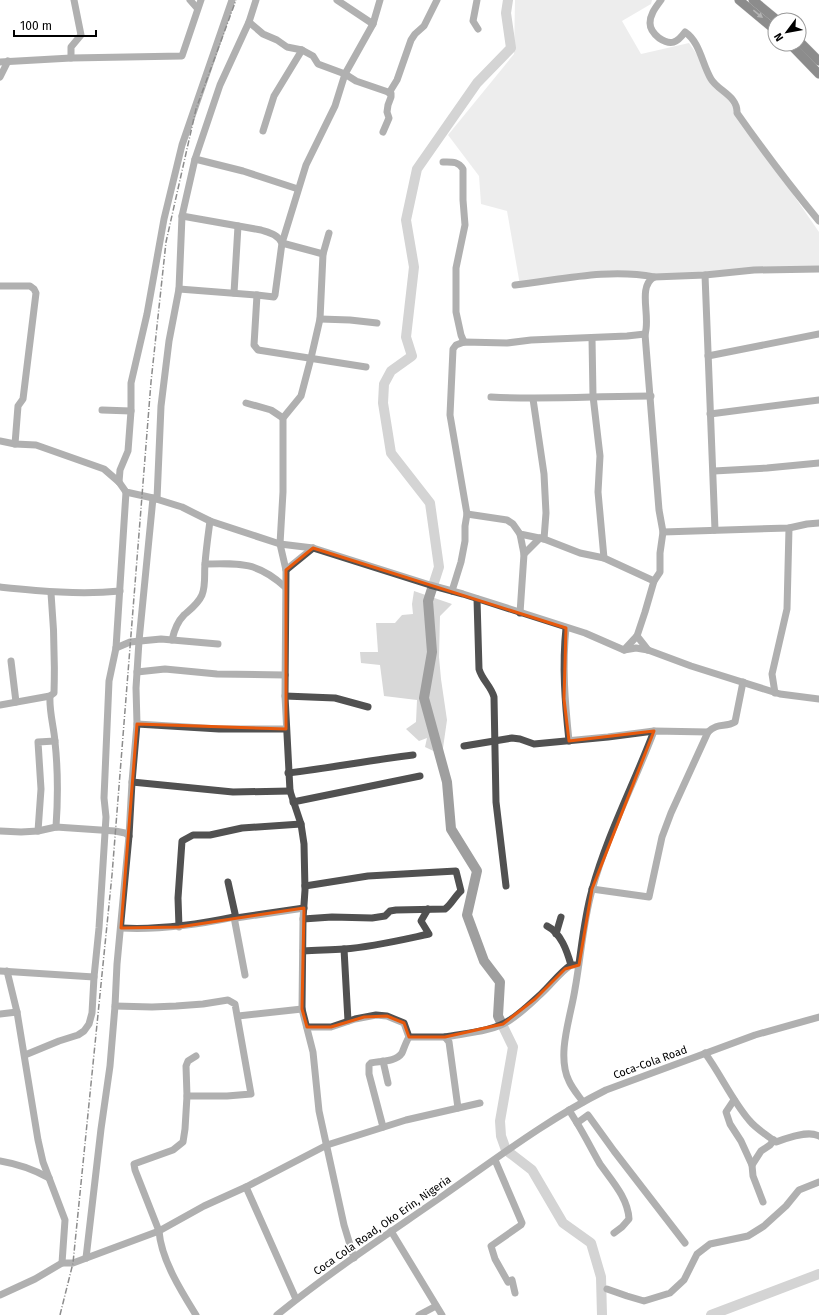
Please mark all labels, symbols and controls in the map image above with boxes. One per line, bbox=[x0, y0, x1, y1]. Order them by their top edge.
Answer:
one-way arrow bbox=[752, 10, 763, 19]
scale bar bbox=[14, 12, 96, 38]
north arrow bbox=[767, 12, 807, 52]
text: 100 m bbox=[20, 19, 52, 33]
text: N bbox=[771, 30, 786, 44]
street label: Coca-Cola Road bbox=[611, 1043, 689, 1082]
street label: Coca Cola Road, Oko Erin, Nigeria bbox=[311, 1173, 454, 1278]

